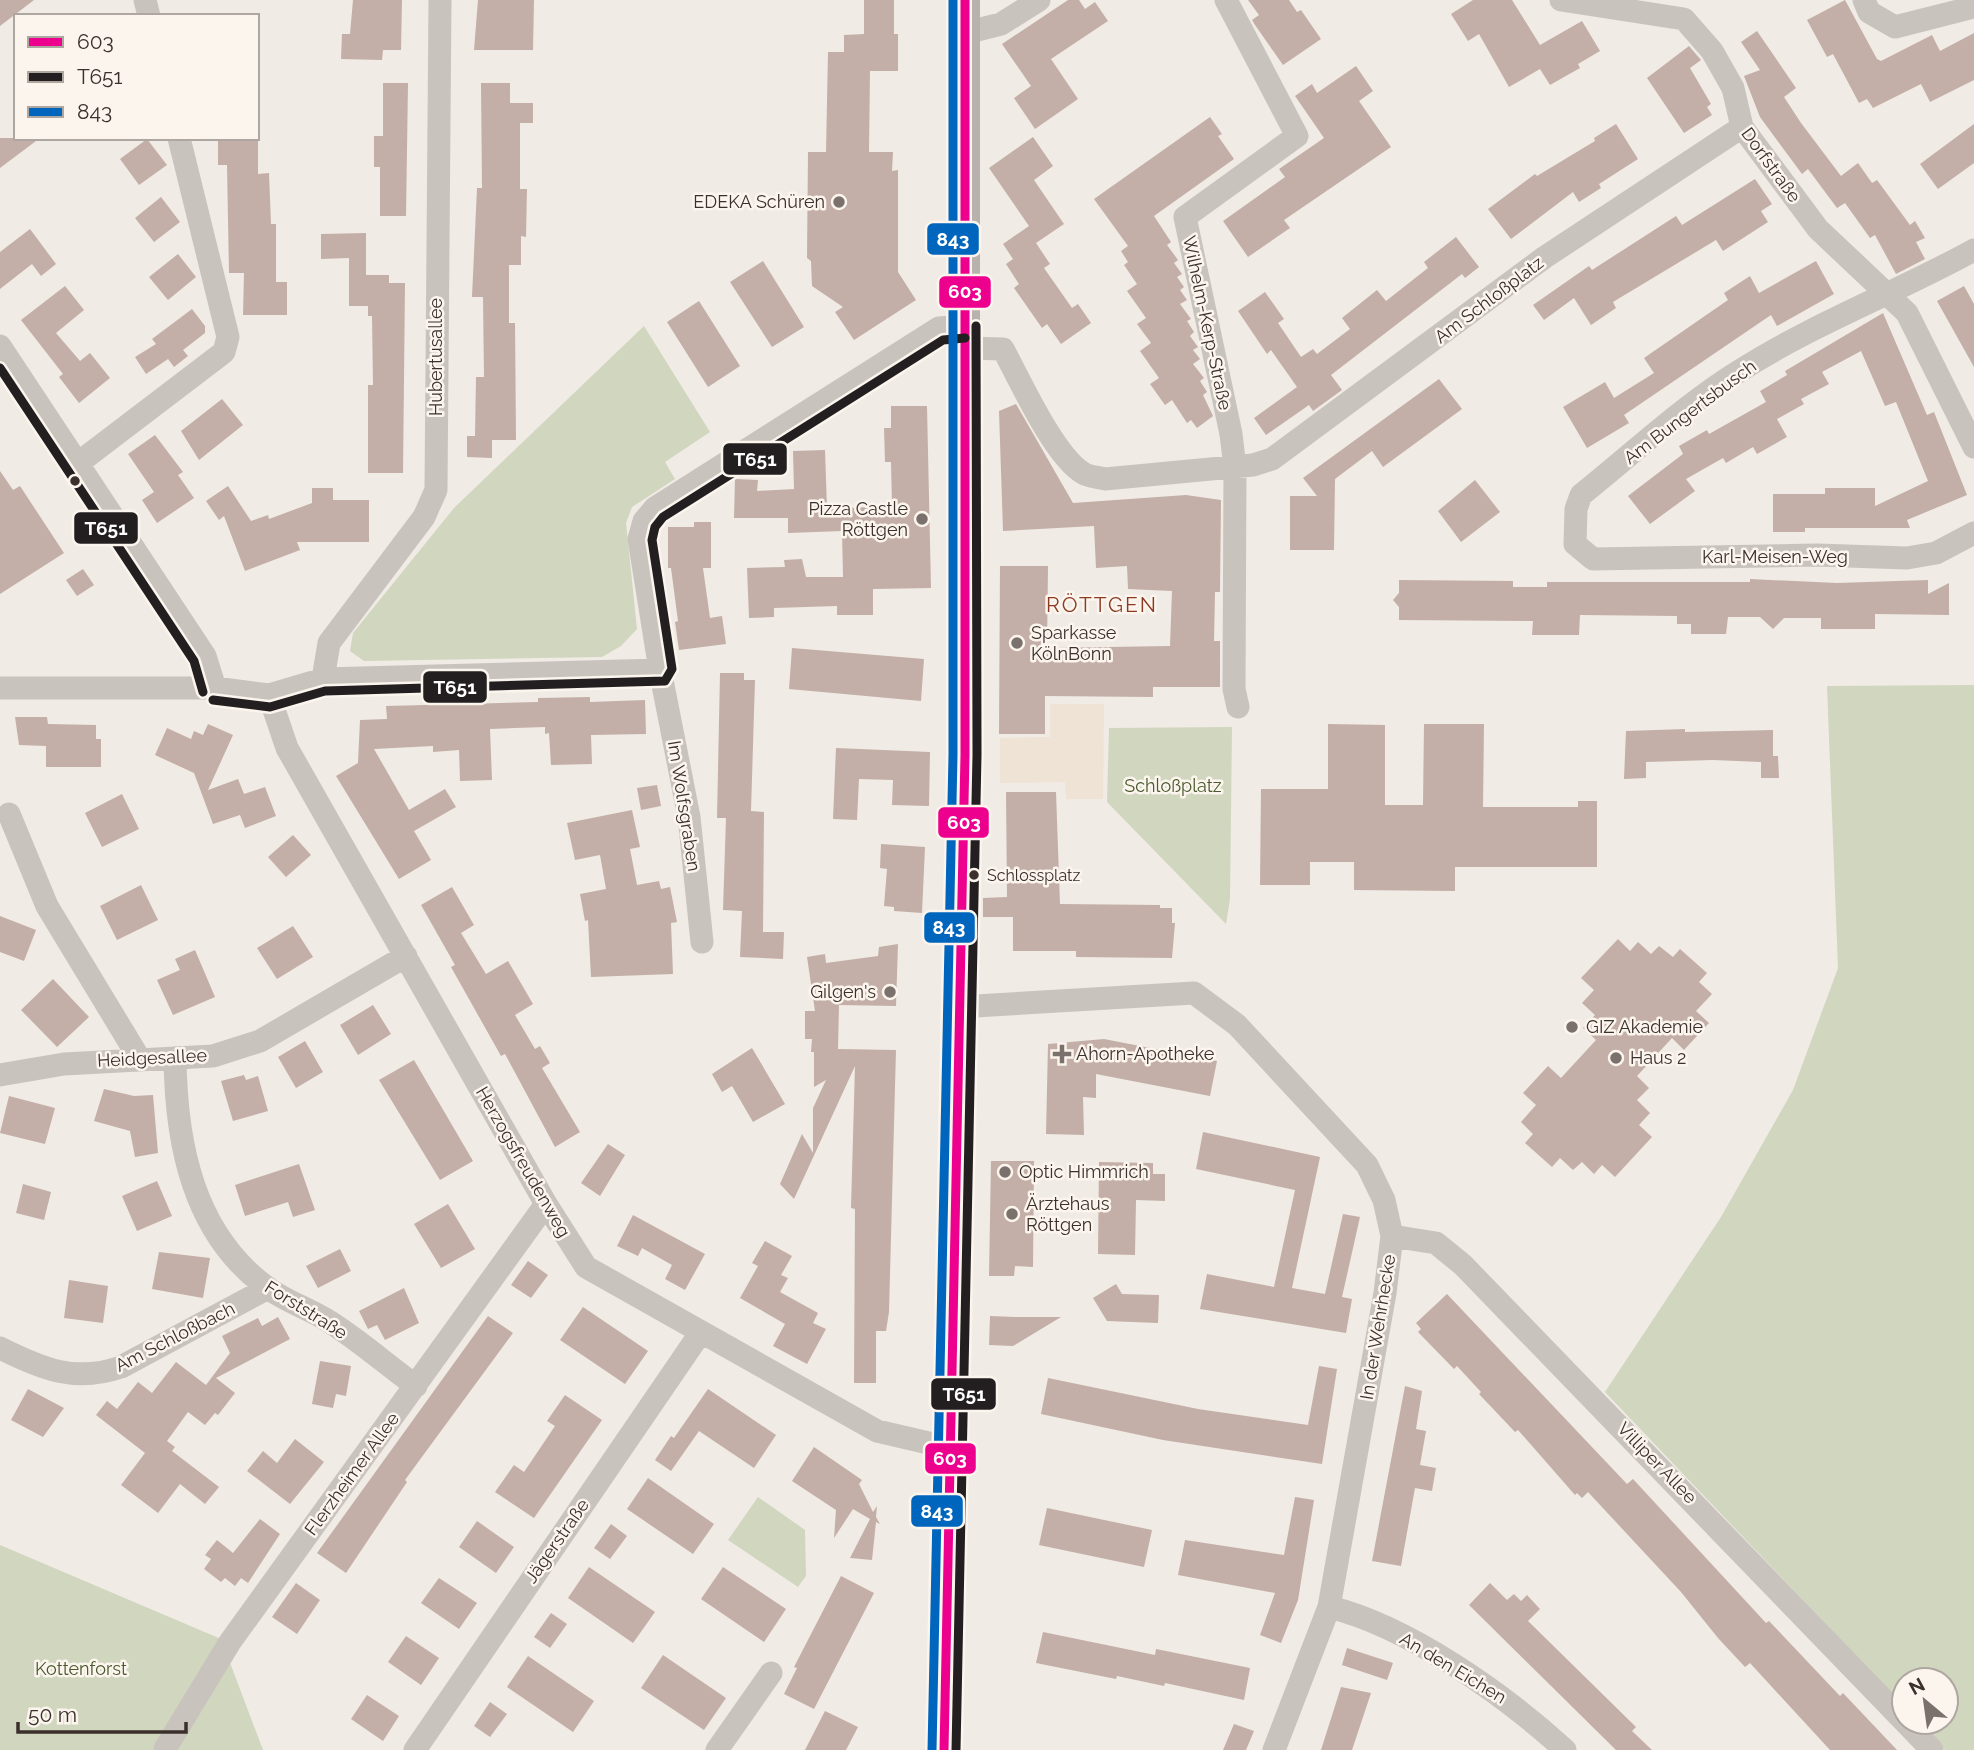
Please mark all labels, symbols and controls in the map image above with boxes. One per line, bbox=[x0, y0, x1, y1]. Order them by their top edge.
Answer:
legend bbox=[14, 14, 259, 140]
text: 603 bbox=[77, 29, 114, 54]
text: T651 bbox=[77, 64, 123, 89]
text: 843 bbox=[77, 99, 112, 124]
street label: Dorfstraße bbox=[1737, 123, 1806, 206]
place label: EDEKA Schüren bbox=[693, 191, 825, 212]
marker: EDEKA Schüren bbox=[831, 194, 847, 210]
line badge: 843 bbox=[926, 222, 980, 256]
text: 843 bbox=[937, 228, 969, 250]
street label: Wilhelm-Kerp-Straße bbox=[1179, 234, 1236, 412]
street label: Am Schloßplatz bbox=[1430, 252, 1547, 347]
line badge: 603 bbox=[938, 275, 992, 309]
text: 603 bbox=[948, 280, 982, 302]
street label: Hubertusallee bbox=[425, 298, 446, 416]
street label: Am Bungertsbusch bbox=[1619, 355, 1760, 468]
line badge: T651 bbox=[722, 442, 788, 476]
text: T651 bbox=[733, 448, 777, 470]
unlabelled marker bbox=[68, 474, 82, 488]
place label: Pizza Castle Röttgen bbox=[808, 498, 908, 540]
line badge: T651 bbox=[73, 511, 139, 545]
marker: Pizza Castle Röttgen bbox=[914, 511, 930, 527]
text: T651 bbox=[84, 517, 128, 539]
street label: Karl-Meisen-Weg bbox=[1702, 546, 1848, 567]
district label: RÖTTGEN bbox=[1046, 592, 1158, 617]
place label: Sparkasse KölnBonn bbox=[1031, 622, 1117, 664]
marker: Sparkasse KölnBonn bbox=[1009, 635, 1025, 651]
line badge: T651 bbox=[422, 670, 488, 704]
text: T651 bbox=[433, 676, 477, 698]
street label: Im Wolfsgraben bbox=[664, 739, 705, 873]
park label: Schloßplatz bbox=[1124, 775, 1222, 796]
line badge: 603 bbox=[937, 806, 990, 839]
text: 603 bbox=[947, 811, 981, 833]
place label: Schlossplatz bbox=[987, 866, 1080, 885]
marker: Schlossplatz bbox=[967, 868, 981, 882]
line badge: 843 bbox=[923, 911, 976, 944]
text: 843 bbox=[933, 916, 965, 938]
place label: Gilgen's bbox=[810, 981, 876, 1002]
marker: Gilgen's bbox=[882, 984, 898, 1000]
place label: GIZ Akademie bbox=[1586, 1016, 1703, 1037]
marker: GIZ Akademie bbox=[1564, 1019, 1580, 1035]
place label: Ahorn-Apotheke bbox=[1076, 1043, 1215, 1064]
street label: Heidgesallee bbox=[97, 1044, 208, 1071]
marker: Ahorn-Apotheke bbox=[1054, 1046, 1070, 1062]
place label: Haus 2 bbox=[1630, 1047, 1686, 1068]
marker: Haus 2 bbox=[1608, 1050, 1624, 1066]
street label: Herzogsfreudenweg bbox=[472, 1083, 575, 1241]
place label: Optic Himmrich bbox=[1019, 1161, 1149, 1182]
marker: Optic Himmrich bbox=[997, 1164, 1013, 1180]
place label: Ärztehaus Röttgen bbox=[1026, 1193, 1110, 1235]
marker: Ärztehaus Röttgen bbox=[1004, 1206, 1020, 1222]
street label: In der Wehrhecke bbox=[1356, 1252, 1399, 1401]
street label: Forststraße bbox=[261, 1276, 352, 1343]
street label: Am Schloßbach bbox=[111, 1297, 238, 1376]
line badge: T651 bbox=[930, 1377, 997, 1411]
text: T651 bbox=[942, 1383, 986, 1405]
street label: Flerzheimer Allee bbox=[300, 1408, 403, 1539]
street label: Villiper Allee bbox=[1613, 1418, 1702, 1508]
line badge: 603 bbox=[924, 1442, 977, 1475]
text: 603 bbox=[933, 1447, 967, 1469]
street label: Jägerstraße bbox=[520, 1494, 593, 1587]
line badge: 843 bbox=[910, 1494, 964, 1528]
text: 843 bbox=[921, 1500, 953, 1522]
street label: An den Eichen bbox=[1396, 1628, 1510, 1708]
park label: Kottenforst bbox=[35, 1658, 127, 1679]
north arrow bbox=[1890, 1666, 1960, 1736]
text: N bbox=[1905, 1673, 1928, 1699]
scale bar bbox=[18, 1690, 186, 1734]
text: 50 m bbox=[28, 1702, 77, 1727]

